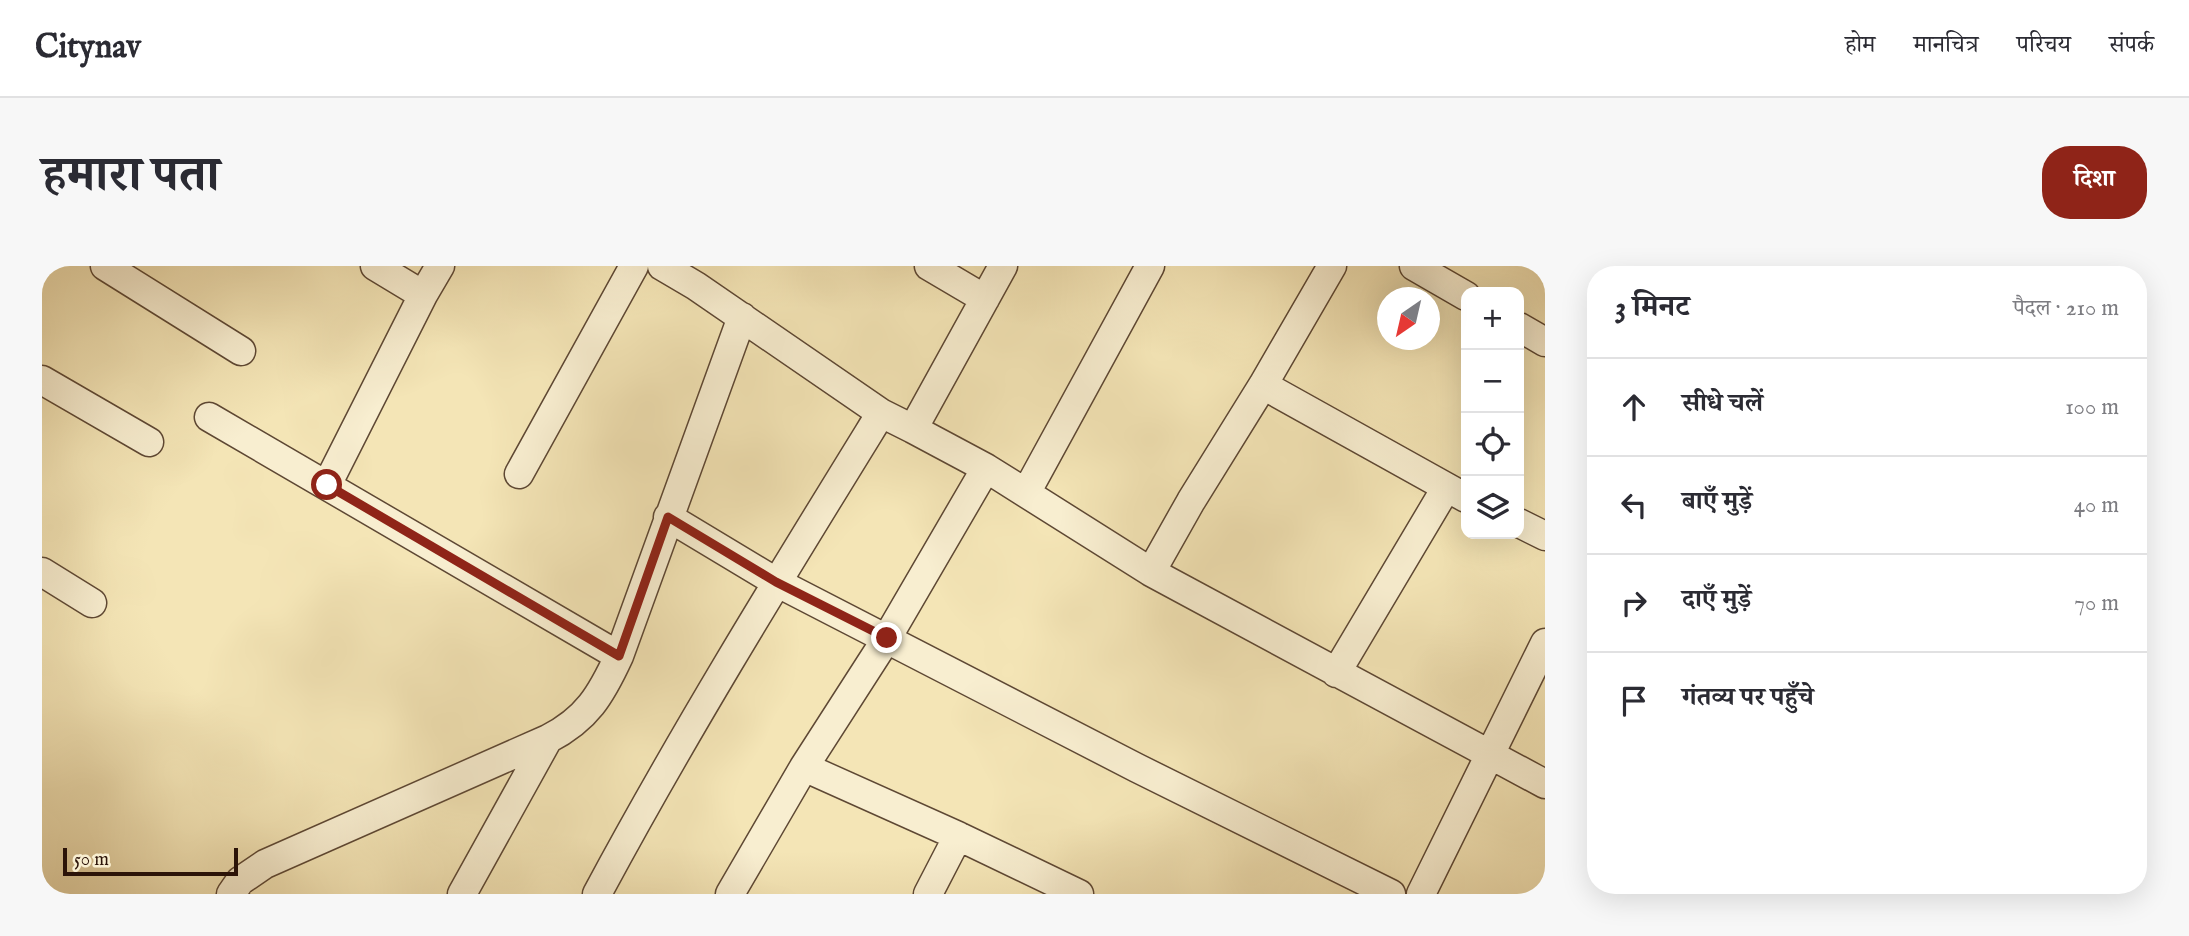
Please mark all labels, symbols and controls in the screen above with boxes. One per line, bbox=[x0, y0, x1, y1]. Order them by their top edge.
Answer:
text: Citynav bbox=[35, 27, 141, 69]
text: होम bbox=[1845, 30, 1875, 61]
text: मानचित्र bbox=[1913, 30, 1979, 61]
text: परिचय bbox=[2017, 30, 2071, 61]
text: संपर्क bbox=[2109, 30, 2154, 61]
text: हमारा पता bbox=[42, 146, 219, 208]
button: दिशा bbox=[2042, 146, 2147, 219]
north arrow bbox=[1377, 287, 1440, 350]
map controls bbox=[1461, 287, 1524, 539]
button: + bbox=[1461, 287, 1524, 350]
text: 3 मिनट bbox=[1615, 289, 1690, 327]
text: पैदल · 210 m bbox=[2013, 294, 2119, 323]
button: − bbox=[1461, 350, 1524, 413]
text: सीधे चलें bbox=[1682, 387, 1763, 420]
icon: ahead bbox=[1615, 388, 1653, 426]
text: 100 m bbox=[2065, 393, 2119, 422]
button: locate bbox=[1461, 413, 1524, 476]
route start bbox=[311, 469, 342, 500]
button: layers bbox=[1461, 476, 1524, 539]
text: बाएँ मुड़ें bbox=[1682, 485, 1752, 518]
icon: left bbox=[1615, 486, 1653, 524]
text: 40 m bbox=[2074, 491, 2119, 520]
text: दाएँ मुड़ें bbox=[1682, 583, 1751, 616]
icon: right bbox=[1615, 584, 1653, 622]
text: 70 m bbox=[2074, 589, 2119, 618]
route end bbox=[871, 622, 902, 653]
text: गंतव्य पर पहुँचे bbox=[1682, 681, 1814, 714]
icon: arrive bbox=[1615, 682, 1653, 720]
scale bar bbox=[63, 845, 238, 877]
text: 50 m bbox=[74, 848, 109, 872]

